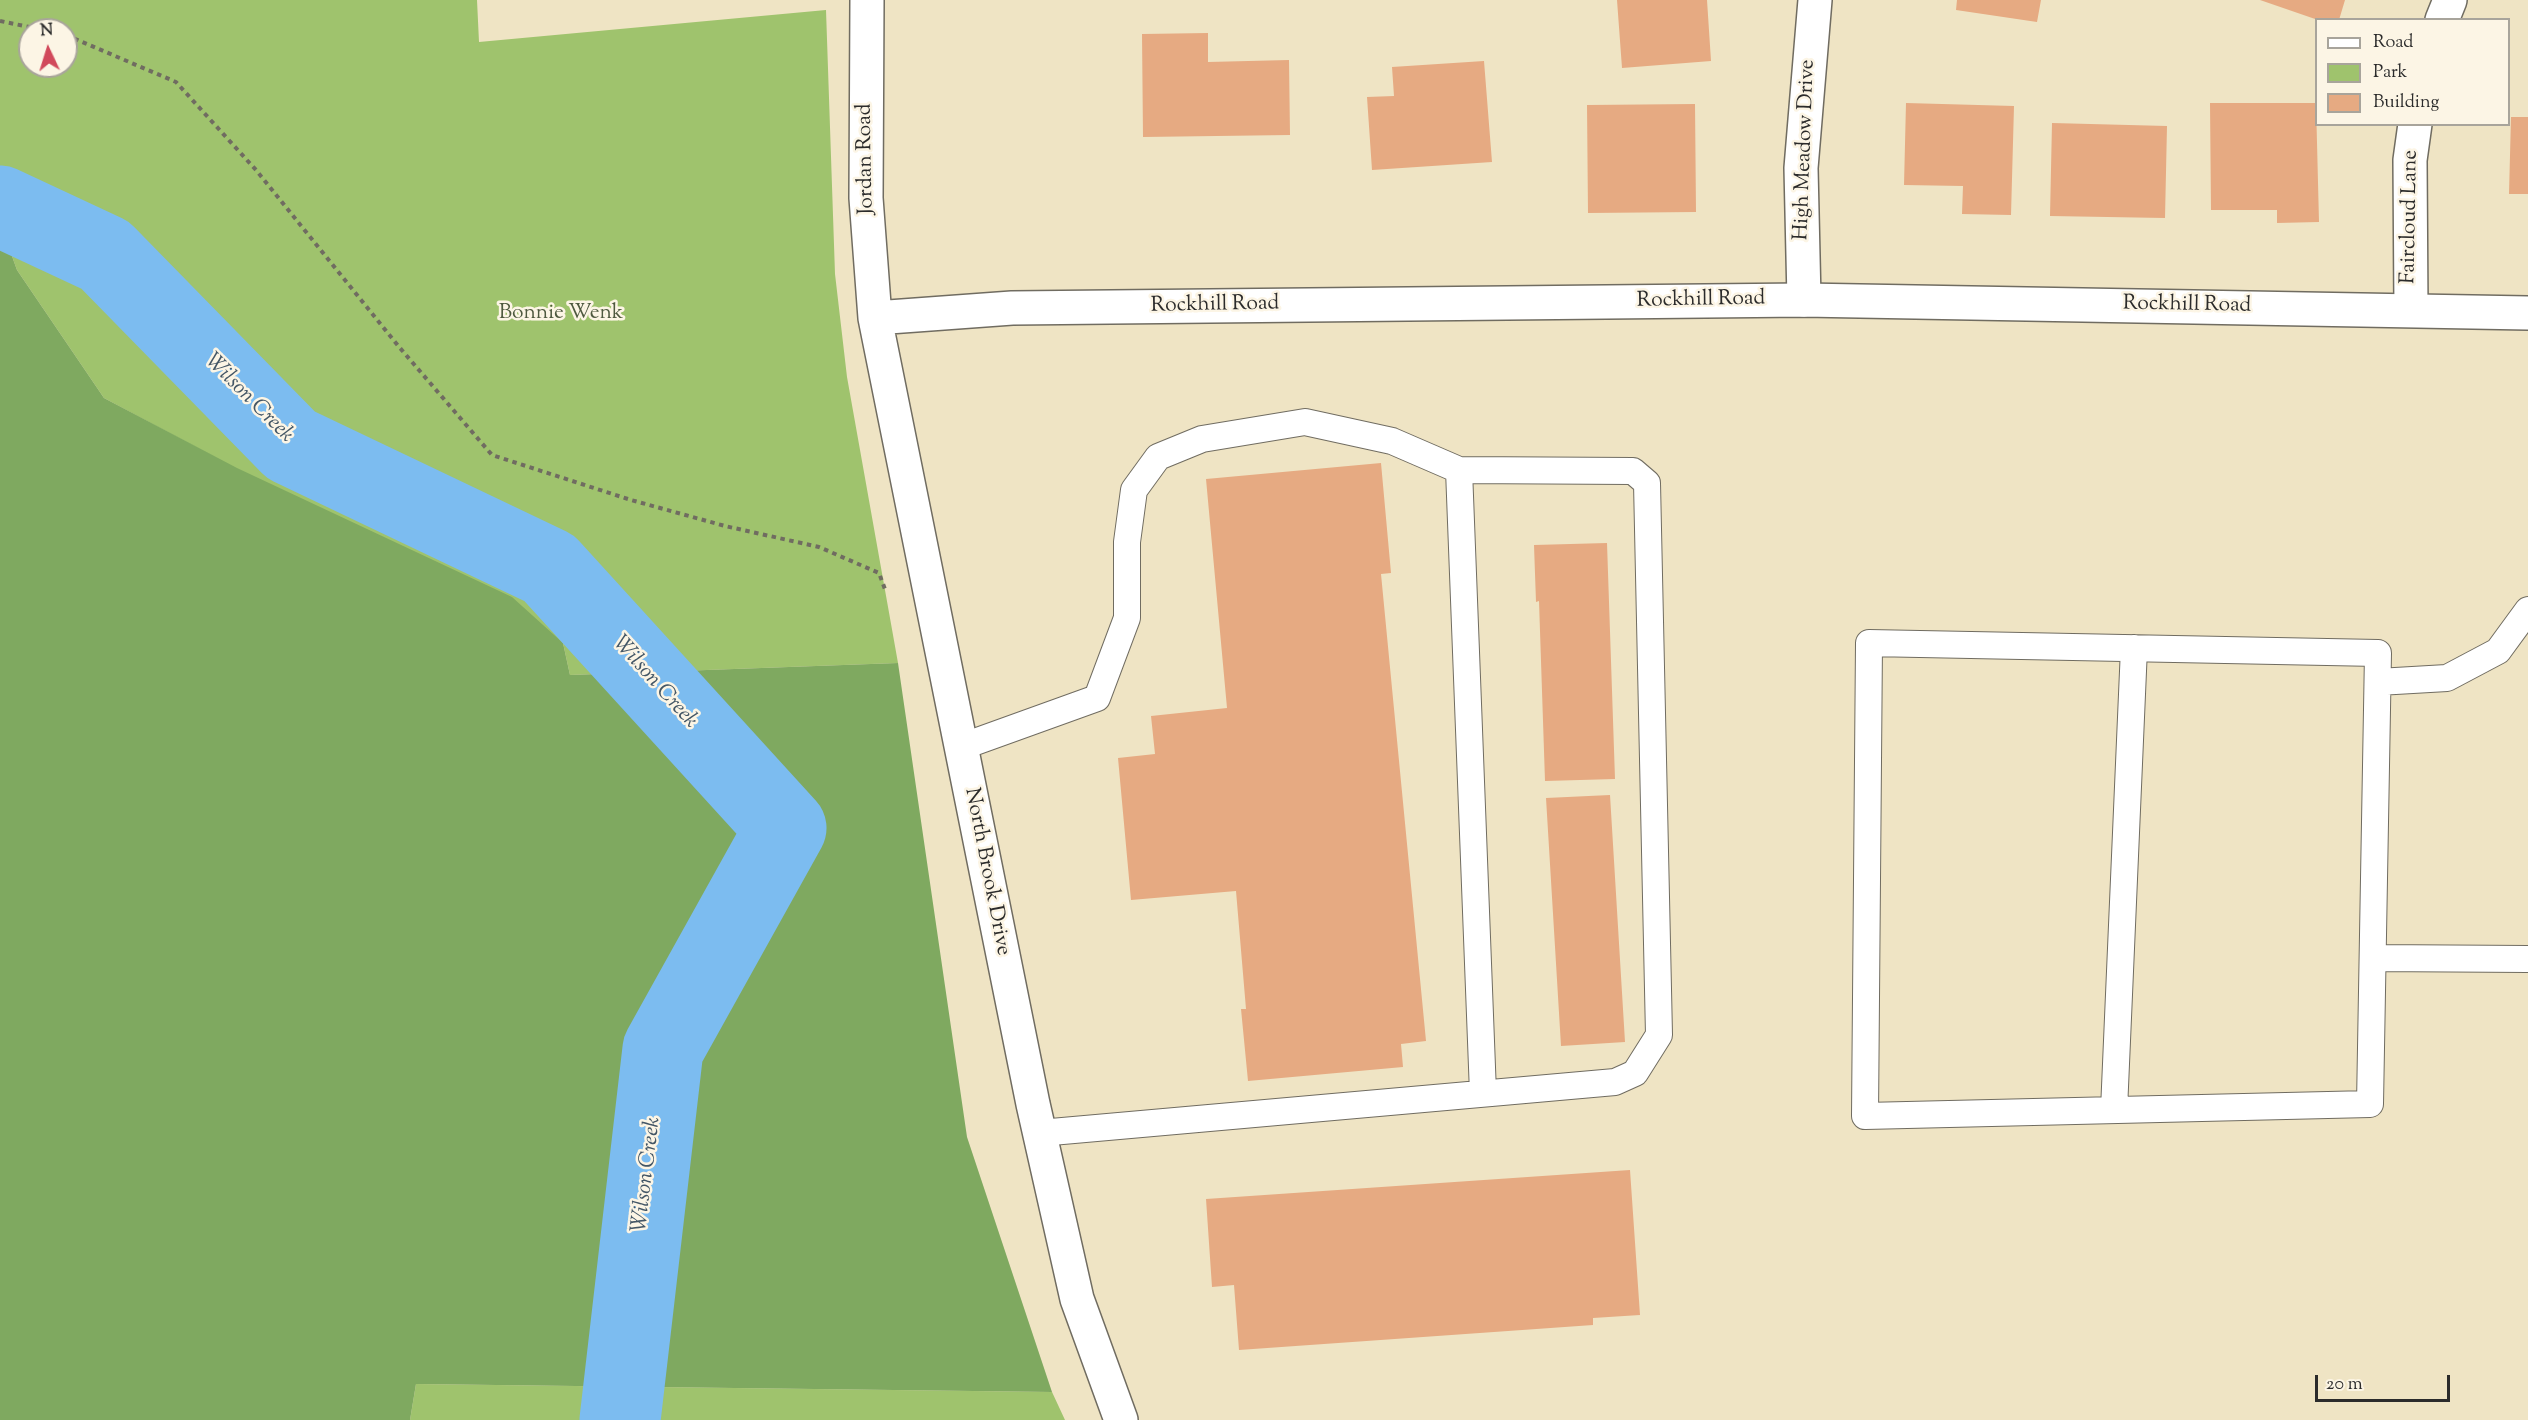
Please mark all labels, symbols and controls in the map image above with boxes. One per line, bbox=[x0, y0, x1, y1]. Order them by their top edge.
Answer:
north arrow bbox=[18, 18, 78, 78]
legend bbox=[2315, 18, 2510, 126]
text: N bbox=[40, 20, 54, 43]
text: Road bbox=[2373, 30, 2413, 56]
street label: High Meadow Drive bbox=[1790, 59, 1822, 241]
text: Park bbox=[2373, 60, 2407, 86]
text: Building bbox=[2373, 90, 2439, 116]
street label: Jordan Road bbox=[853, 103, 881, 215]
street label: Faircloud Lane bbox=[2397, 150, 2425, 284]
street label: Rockhill Road bbox=[1637, 287, 1765, 315]
street label: Rockhill Road bbox=[1151, 292, 1279, 320]
street label: Rockhill Road bbox=[2123, 292, 2251, 320]
park label: Bonnie Wenk bbox=[499, 301, 623, 327]
water label: Wilson Creek bbox=[198, 349, 298, 449]
water label: Wilson Creek bbox=[605, 631, 703, 735]
street label: North Brook Drive bbox=[957, 786, 1015, 958]
water label: Wilson Creek bbox=[628, 1116, 668, 1234]
scale bar bbox=[2318, 1363, 2453, 1401]
text: 20 m bbox=[2326, 1372, 2363, 1398]

